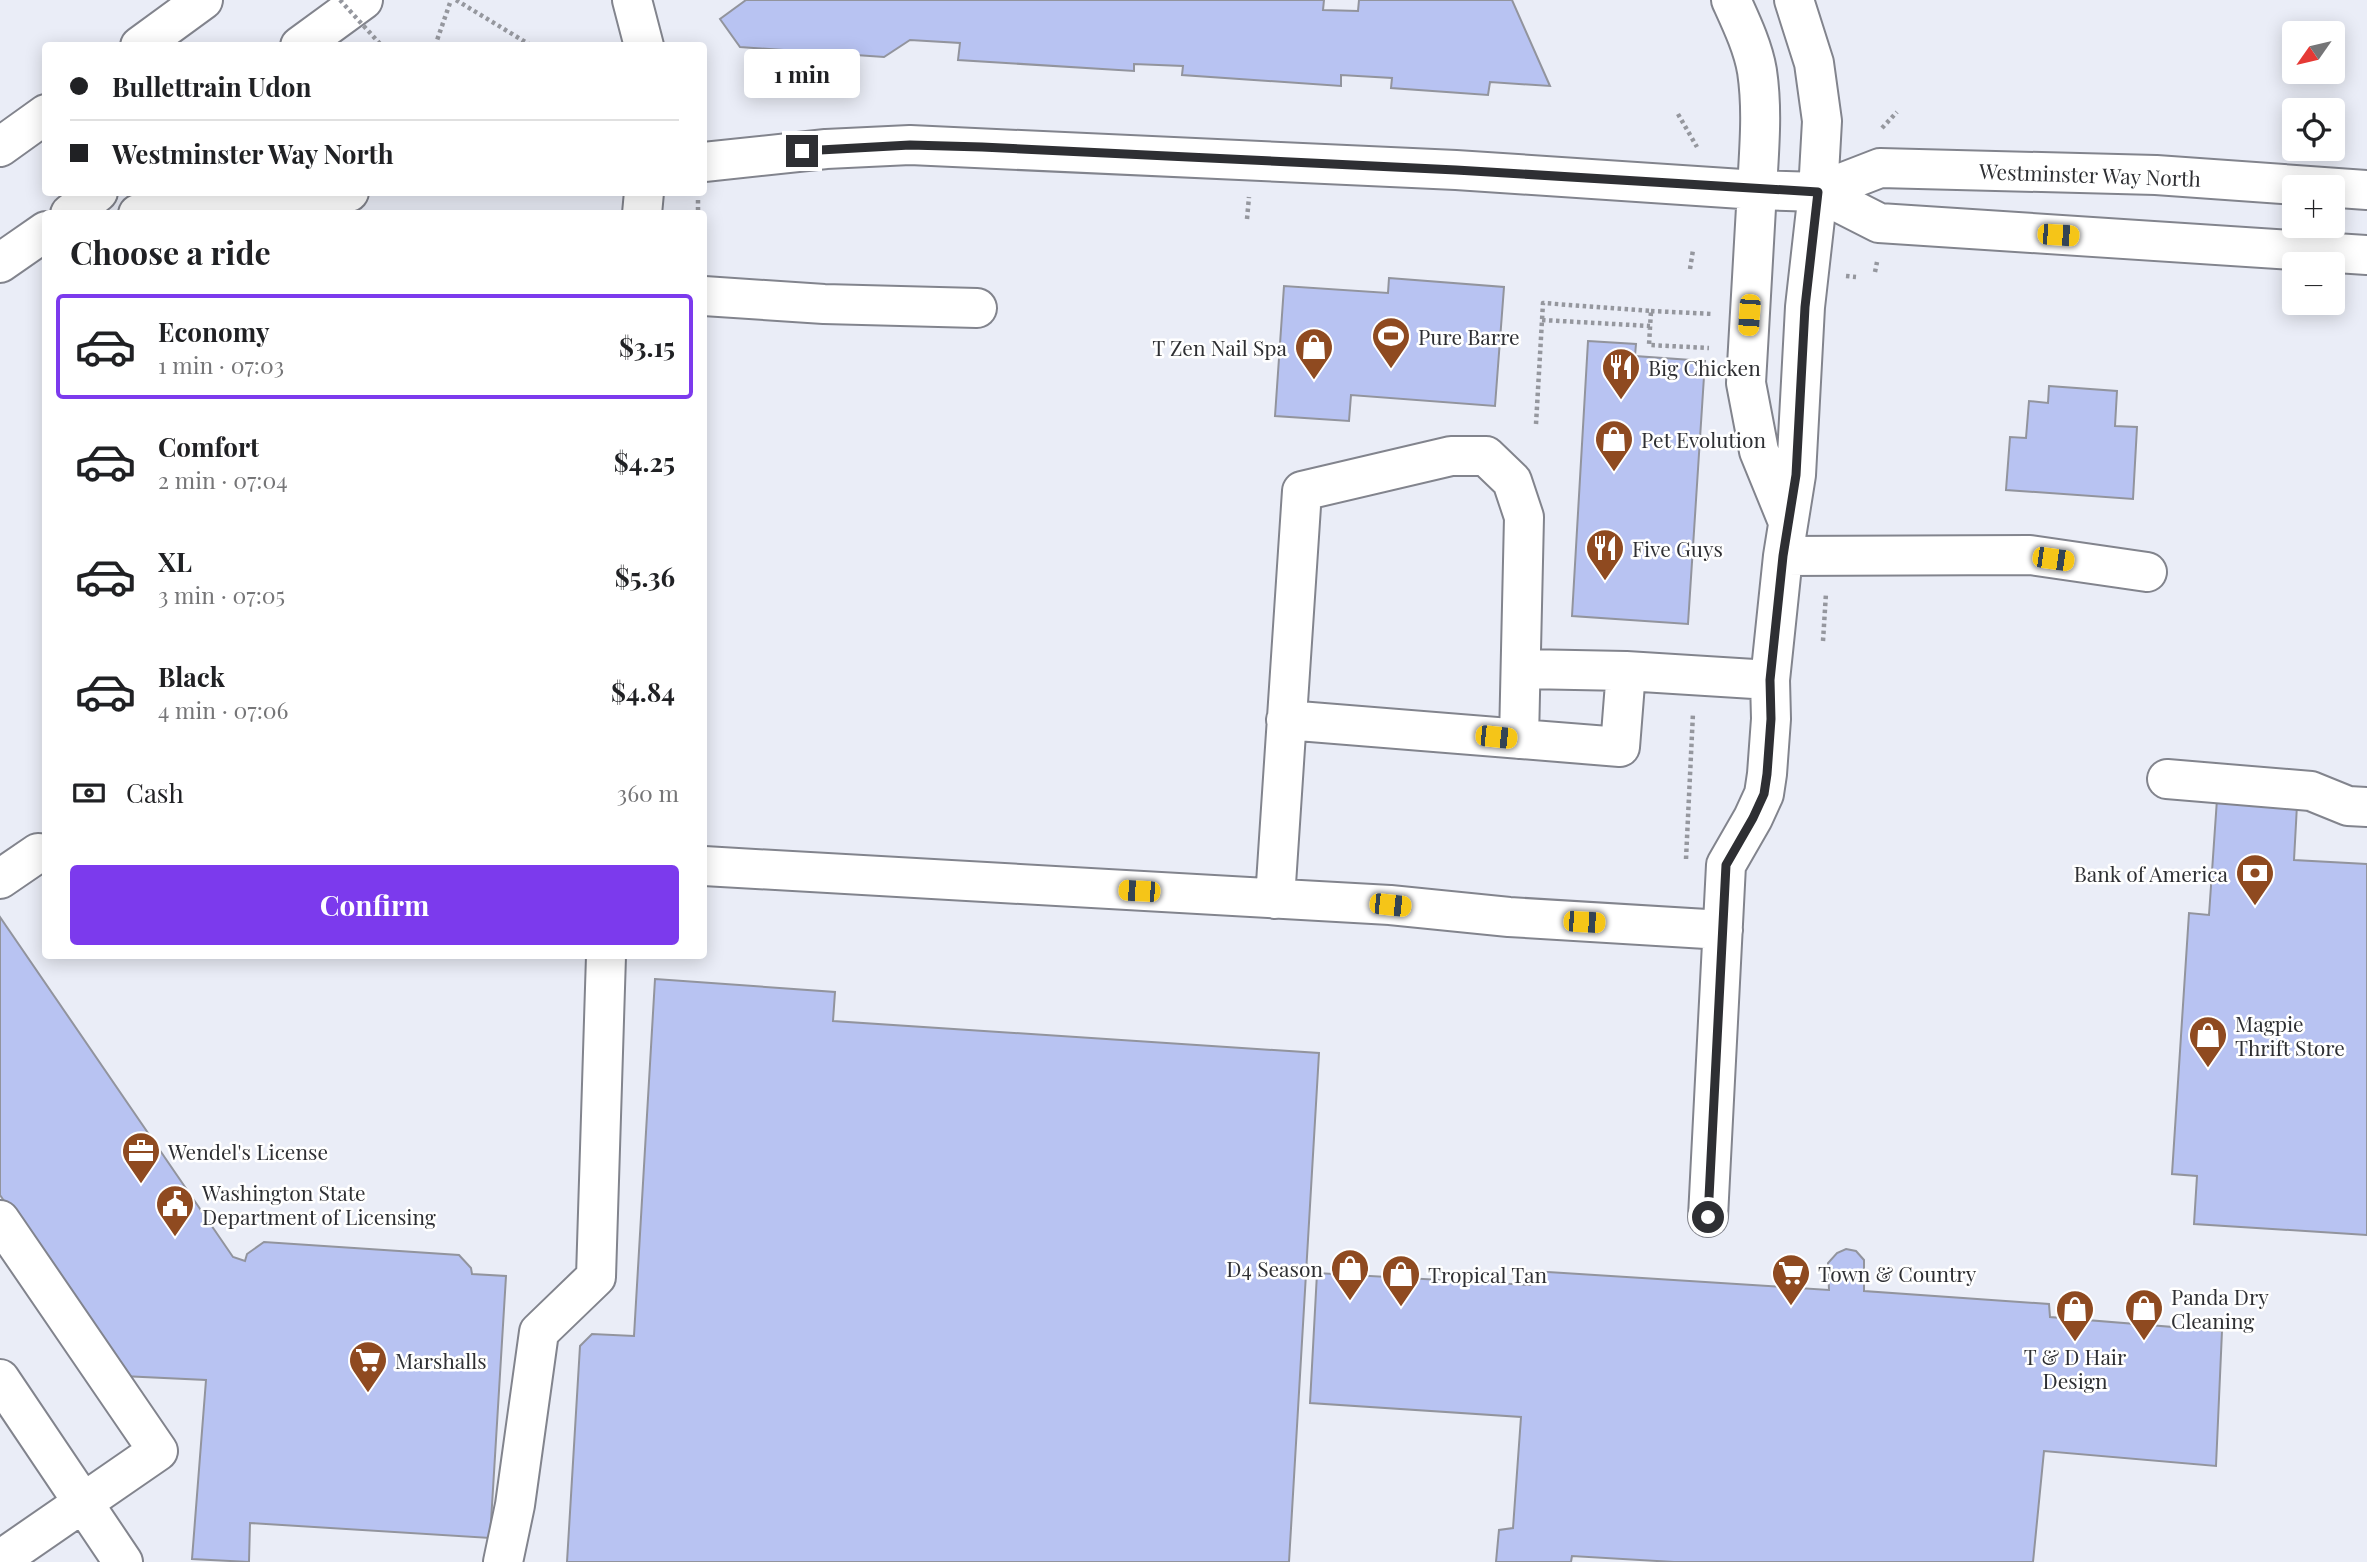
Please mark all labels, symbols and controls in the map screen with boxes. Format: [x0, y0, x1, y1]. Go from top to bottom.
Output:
north arrow [2282, 21, 2345, 84]
map controls [2282, 21, 2345, 315]
callout: 1 min [744, 50, 860, 99]
text: 1 min [774, 58, 830, 89]
text: Bullettrain Udon [112, 69, 311, 104]
button: locate [2282, 98, 2345, 161]
route end [786, 135, 818, 167]
text: Westminster Way North [112, 136, 394, 171]
street label: Westminster Way North [1978, 156, 2202, 192]
button: + [2282, 175, 2345, 238]
car [2037, 223, 2080, 247]
text: Choose a ride [70, 230, 271, 273]
button: − [2282, 252, 2345, 315]
car [1738, 293, 1761, 337]
text: Economy [158, 314, 269, 349]
icon: car [74, 315, 137, 378]
sports icon: Pure Barre [1370, 315, 1412, 370]
place label: Pure Barre [1418, 322, 1520, 350]
shop icon: T Zen Nail Spa [1293, 326, 1335, 381]
text: $3.15 [619, 329, 675, 364]
place label: T Zen Nail Spa [1152, 333, 1288, 361]
restaurant icon: Big Chicken [1600, 346, 1642, 401]
text: 1 min · 07:03 [158, 349, 284, 380]
place label: Big Chicken [1648, 353, 1761, 381]
shop icon: Pet Evolution [1593, 418, 1635, 473]
place label: Pet Evolution [1641, 425, 1766, 453]
text: Comfort [158, 429, 259, 464]
icon: car [74, 430, 137, 493]
text: $4.25 [614, 444, 675, 479]
text: 2 min · 07:04 [158, 464, 288, 495]
restaurant icon: Five Guys [1584, 527, 1626, 582]
place label: Five Guys [1632, 534, 1723, 562]
text: XL [158, 544, 192, 579]
icon: car [74, 545, 137, 608]
car [2031, 546, 2076, 572]
text: $5.36 [615, 559, 675, 594]
text: 3 min · 07:05 [158, 579, 285, 610]
text: Black [158, 659, 225, 694]
icon: car [74, 660, 137, 723]
text: $4.84 [611, 674, 675, 709]
text: 4 min · 07:06 [158, 694, 288, 725]
car [1475, 724, 1518, 750]
icon: cash [70, 774, 108, 812]
text: Cash [126, 775, 184, 810]
text: 360 m [617, 777, 679, 808]
bank icon: Bank of America [2234, 852, 2276, 907]
place label: Bank of America [2074, 859, 2229, 887]
button: Confirm [70, 865, 679, 945]
car [1118, 879, 1161, 903]
car [1369, 892, 1412, 918]
car [1563, 910, 1606, 934]
place label: Magpie Thrift Store [2235, 1009, 2345, 1061]
shop icon: Magpie Thrift Store [2187, 1014, 2229, 1069]
office icon: Wendel's License [120, 1130, 162, 1185]
place label: Wendel's License [167, 1137, 328, 1165]
place label: Washington State Department of Licensing [201, 1178, 436, 1230]
public building icon: Washington State Department of Licensing [154, 1183, 196, 1238]
route start [1692, 1201, 1724, 1233]
shop icon: D4 Season [1329, 1247, 1371, 1302]
supermarket icon: Town & Country [1770, 1252, 1812, 1307]
shop icon: Tropical Tan [1380, 1253, 1422, 1308]
place label: D4 Season [1226, 1254, 1323, 1282]
place label: Town & Country [1818, 1259, 1977, 1287]
place label: Tropical Tan [1428, 1260, 1547, 1288]
place label: Panda Dry Cleaning [2171, 1282, 2269, 1334]
shop icon: Panda Dry Cleaning [2123, 1287, 2165, 1342]
shop icon: T & D Hair Design [2054, 1288, 2096, 1343]
supermarket icon: Marshalls [347, 1339, 389, 1394]
place label: T & D Hair Design [2024, 1342, 2127, 1394]
place label: Marshalls [395, 1346, 487, 1374]

